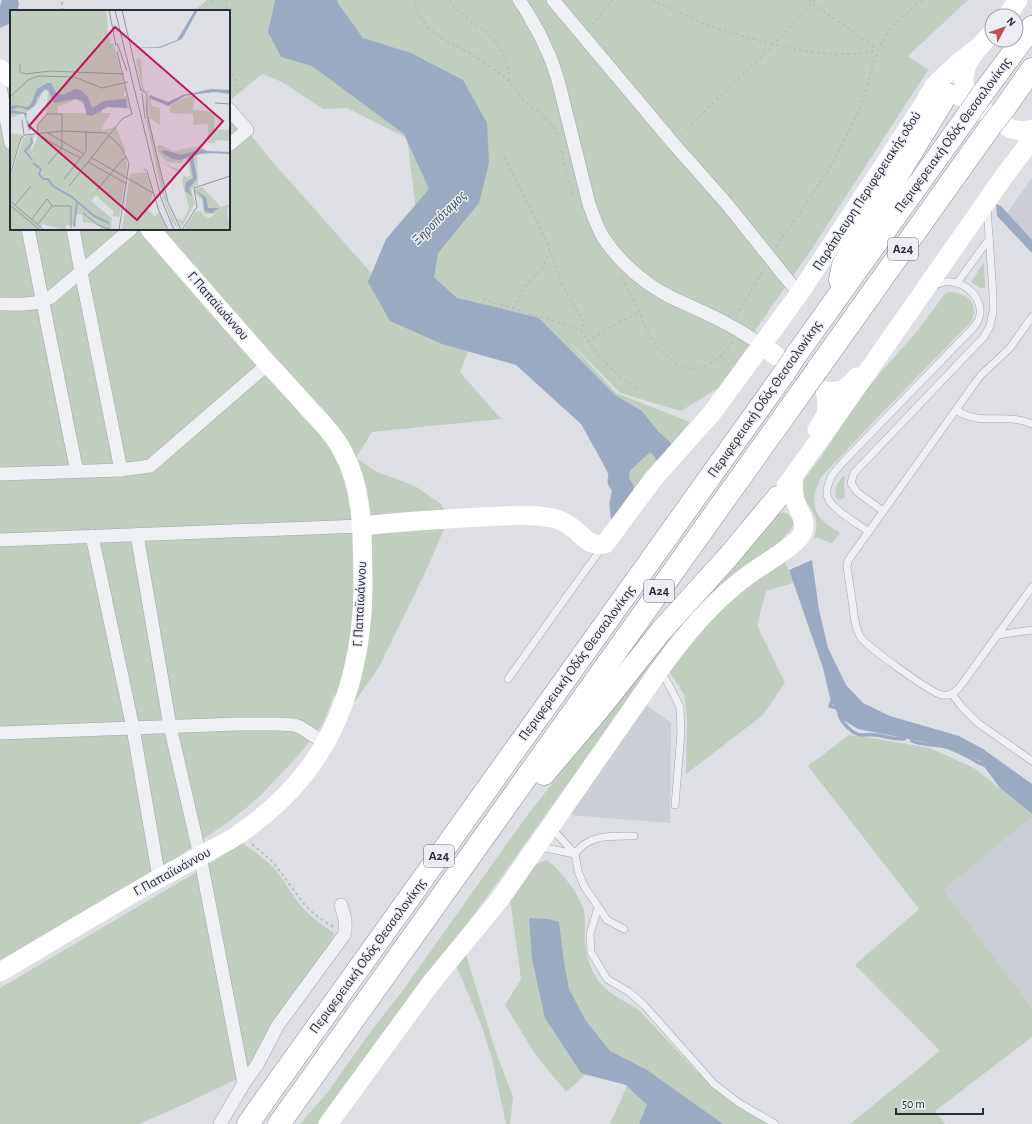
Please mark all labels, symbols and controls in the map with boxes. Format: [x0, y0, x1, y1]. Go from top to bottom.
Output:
north arrow [984, 8, 1024, 48]
inset map [10, 10, 230, 230]
text: N [1005, 15, 1018, 28]
street label: Περιφερειακή Οδός Θεσσαλονίκης [892, 54, 1014, 215]
street label: Παράπλευρη Περιφερειακής οδού [810, 109, 924, 273]
water label: Ξηροπόταμος [409, 187, 470, 248]
road number: Α24 [888, 238, 918, 260]
street label: Γ. Παπαϊωάννου [185, 269, 251, 343]
street label: Περιφερειακή Οδός Θεσσαλονίκης [705, 317, 825, 480]
street label: Γ. Παπαϊωάννου [351, 561, 369, 647]
road number: Α24 [644, 580, 674, 602]
street label: Περιφερειακή Οδός Θεσσαλονίκης [516, 582, 638, 743]
street label: Γ. Παπαϊωάννου [131, 845, 213, 899]
road number: Α24 [424, 845, 454, 867]
street label: Περιφερειακή Οδός Θεσσαλονίκης [307, 875, 429, 1036]
scale bar [896, 1090, 983, 1116]
text: 50 m [902, 1098, 925, 1110]

